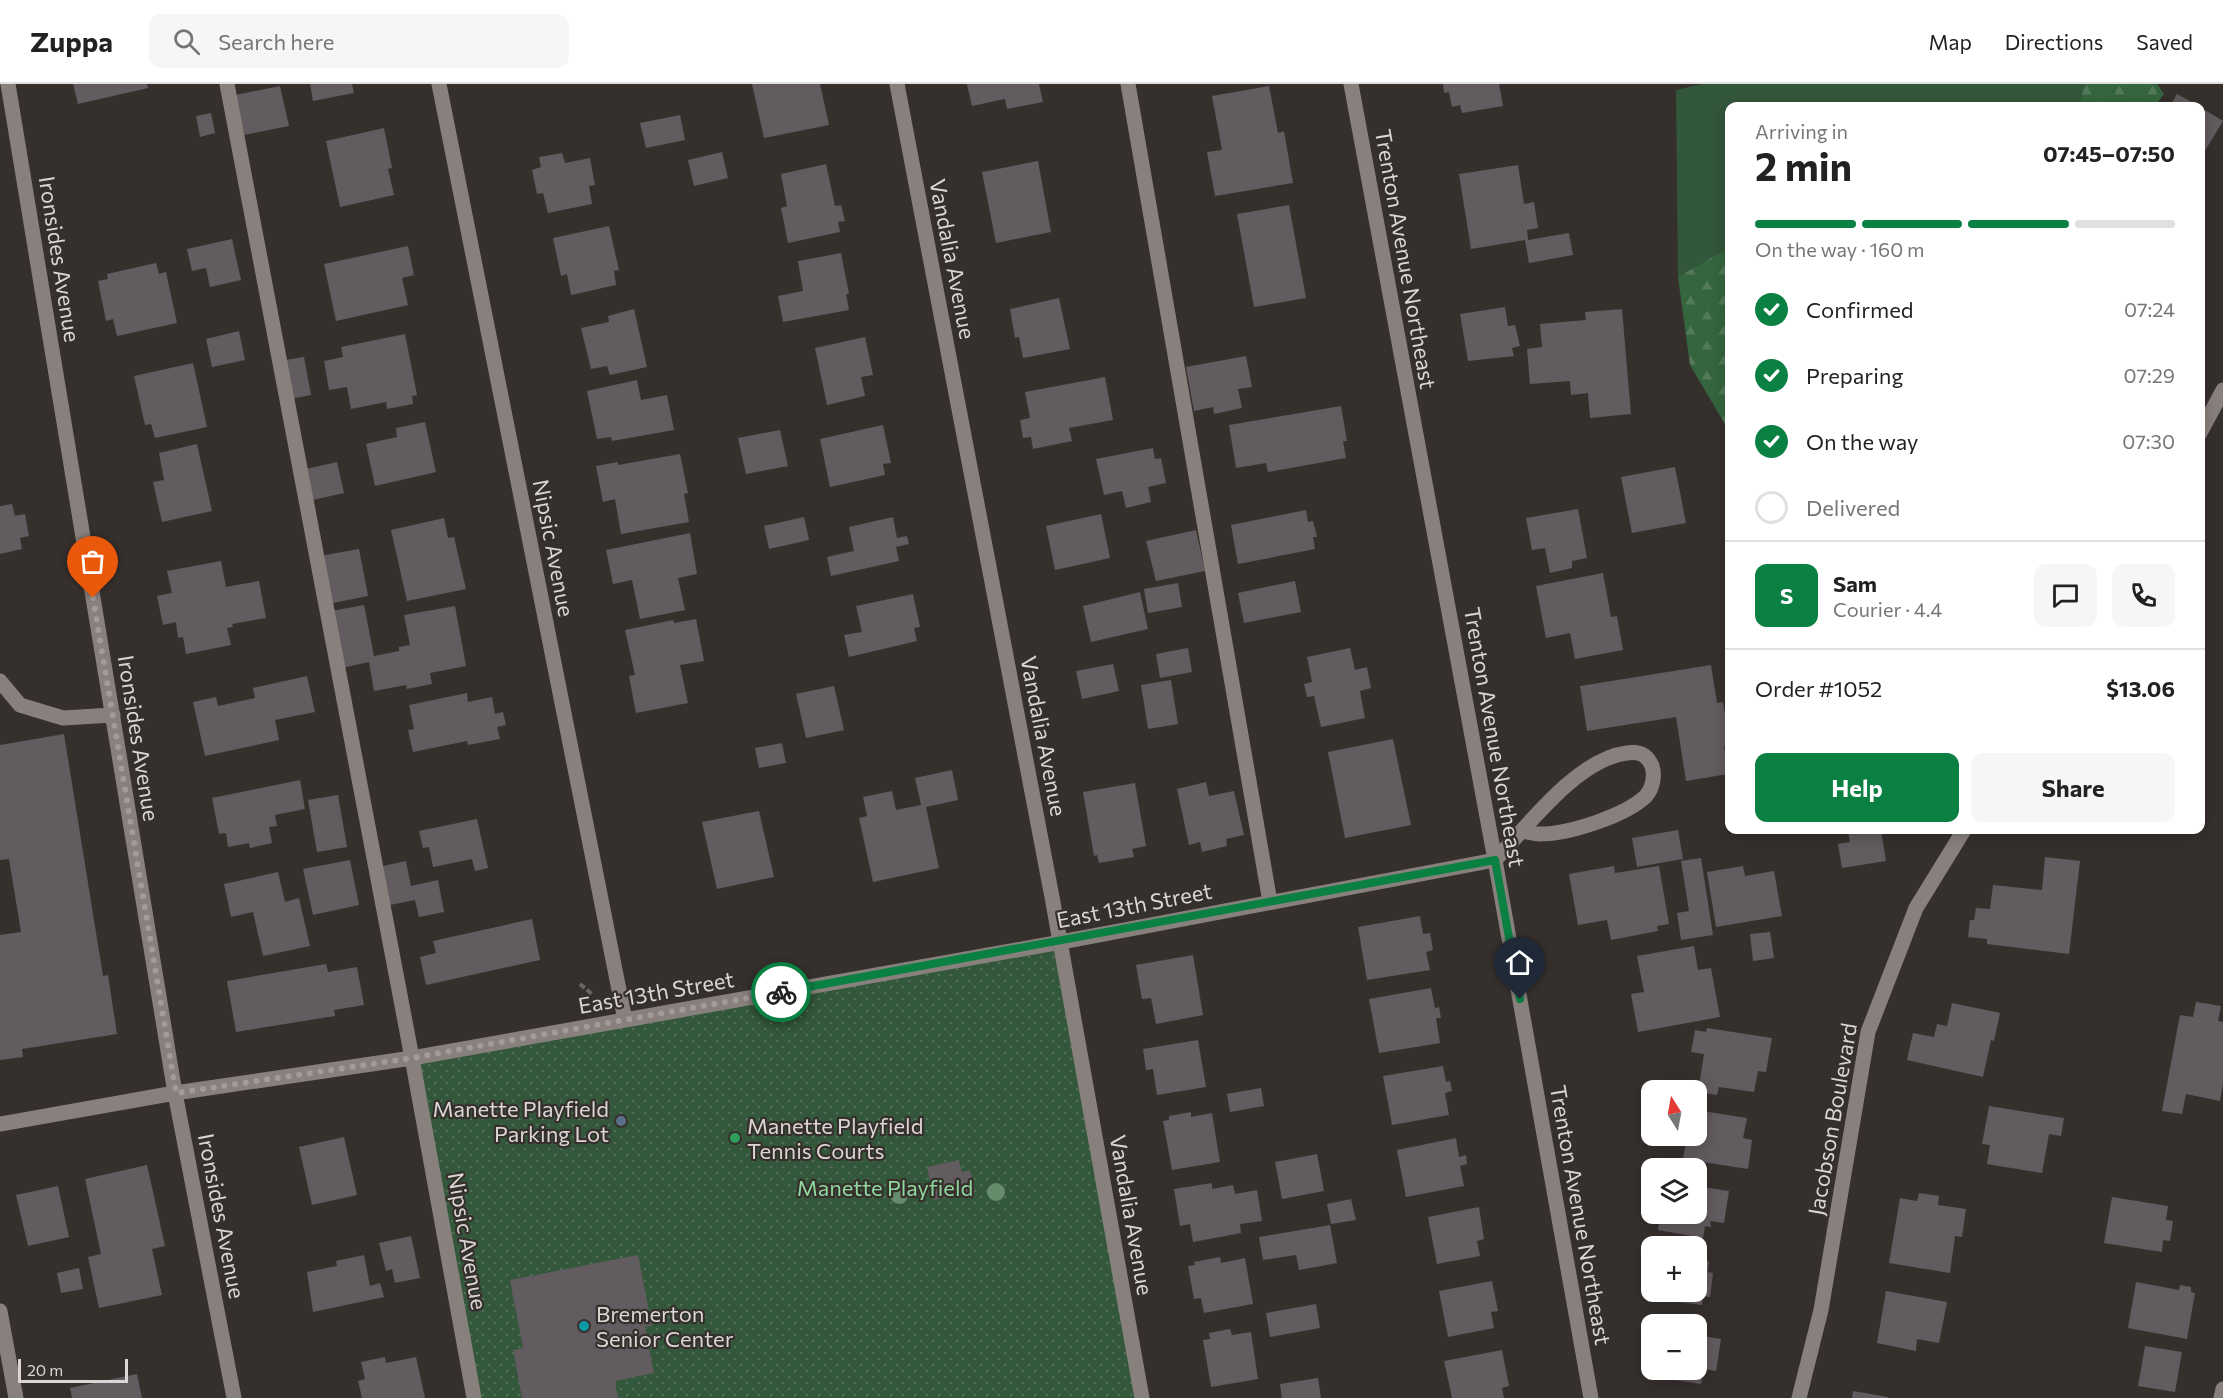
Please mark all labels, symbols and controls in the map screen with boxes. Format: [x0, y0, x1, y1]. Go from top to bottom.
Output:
search box [149, 14, 569, 68]
text: Zuppa [30, 24, 113, 58]
icon: search [170, 25, 203, 58]
text: Search here [218, 28, 334, 55]
text: Map [1929, 29, 1972, 54]
text: Directions [2005, 29, 2103, 54]
text: Saved [2136, 29, 2193, 54]
text: Arriving in [1755, 119, 1848, 143]
street label: Trenton Avenue Northeast [1370, 127, 1442, 391]
text: 07:45–07:50 [2043, 140, 2175, 167]
text: 2 min [1755, 141, 1852, 189]
street label: Ironsides Avenue [34, 174, 86, 344]
street label: Vandalia Avenue [924, 177, 982, 341]
text: On the way · 160 m [1755, 237, 1924, 261]
icon: check [1755, 293, 1788, 326]
text: Confirmed [1806, 296, 1913, 323]
text: 07:24 [2124, 297, 2175, 321]
icon: check [1755, 359, 1788, 392]
text: Preparing [1806, 362, 1903, 389]
text: 07:29 [2124, 363, 2175, 387]
icon: check [1755, 425, 1788, 458]
text: On the way [1806, 428, 1918, 455]
text: 07:30 [2122, 429, 2175, 453]
street label: Nipsic Avenue [527, 477, 581, 619]
text: Delivered [1806, 494, 1900, 521]
pin [67, 536, 118, 598]
icon: bag [76, 545, 109, 578]
button: chat [2034, 564, 2097, 627]
button: phone [2112, 564, 2175, 627]
text: Sam [1833, 570, 1877, 597]
text: S [1780, 582, 1793, 609]
text: Courier · 4.4 [1833, 597, 1942, 621]
street label: Trenton Avenue Northeast [1459, 605, 1531, 869]
street label: Ironsides Avenue [113, 653, 165, 823]
street label: Vandalia Avenue [1015, 654, 1073, 818]
text: Order #1052 [1755, 675, 1882, 702]
text: $13.06 [2106, 675, 2175, 702]
button: Help [1755, 753, 1959, 822]
button: Share [1971, 753, 2175, 822]
street label: East 13th Street [1054, 877, 1214, 933]
pin [1494, 937, 1545, 999]
icon: home [1503, 946, 1536, 979]
courier [751, 962, 811, 1022]
street label: East 13th Street [576, 965, 736, 1019]
icon: bike [765, 976, 798, 1009]
street label: Jacobson Boulevard [1802, 1021, 1862, 1217]
north arrow [1641, 1080, 1707, 1146]
map controls [1641, 1080, 1707, 1380]
street label: Trenton Avenue Northeast [1545, 1083, 1617, 1347]
place label: Manette Playfield Parking Lot [433, 1095, 609, 1147]
place label: Manette Playfield Tennis Courts [747, 1112, 923, 1164]
marker: Manette Playfield Parking Lot [614, 1114, 628, 1128]
street label: Ironsides Avenue [193, 1131, 251, 1301]
marker: Manette Playfield Tennis Courts [728, 1131, 742, 1145]
street label: Vandalia Avenue [1105, 1133, 1159, 1297]
button: layers [1641, 1158, 1707, 1224]
street label: Nipsic Avenue [443, 1170, 493, 1312]
park label: Manette Playfield [797, 1174, 973, 1201]
button: + [1641, 1236, 1707, 1302]
place label: Bremerton Senior Center [596, 1300, 734, 1352]
button: − [1641, 1314, 1707, 1380]
marker: Bremerton Senior Center [577, 1319, 591, 1333]
scale bar [18, 1356, 128, 1384]
text: 20 m [27, 1360, 63, 1379]

